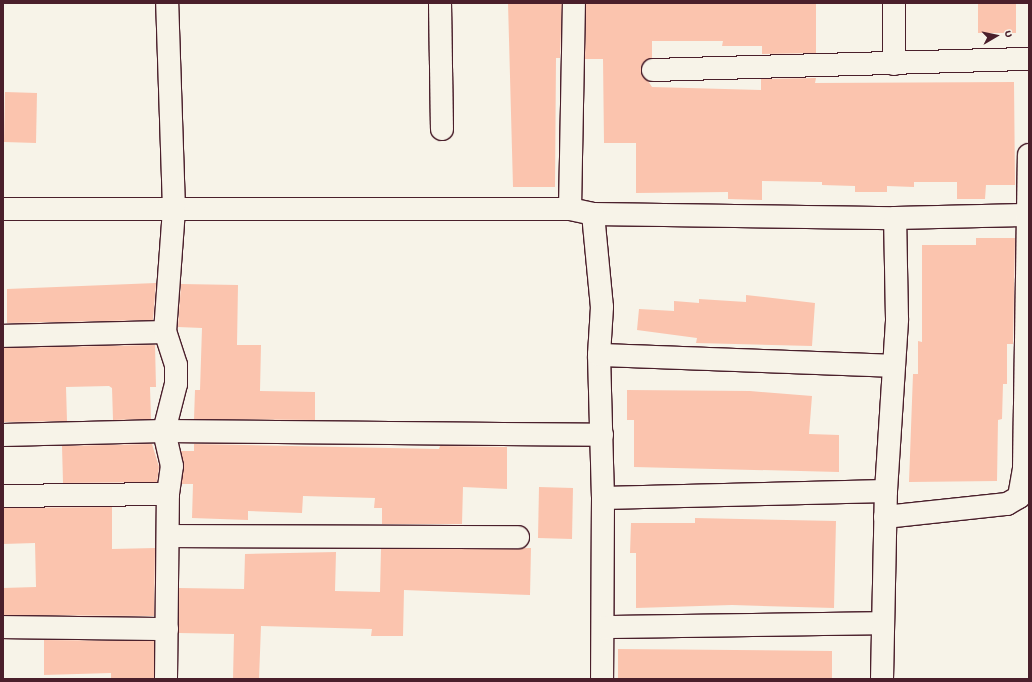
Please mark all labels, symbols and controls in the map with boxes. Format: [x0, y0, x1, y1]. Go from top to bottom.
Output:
north arrow [976, 16, 1016, 56]
text: U [1001, 30, 1014, 38]

